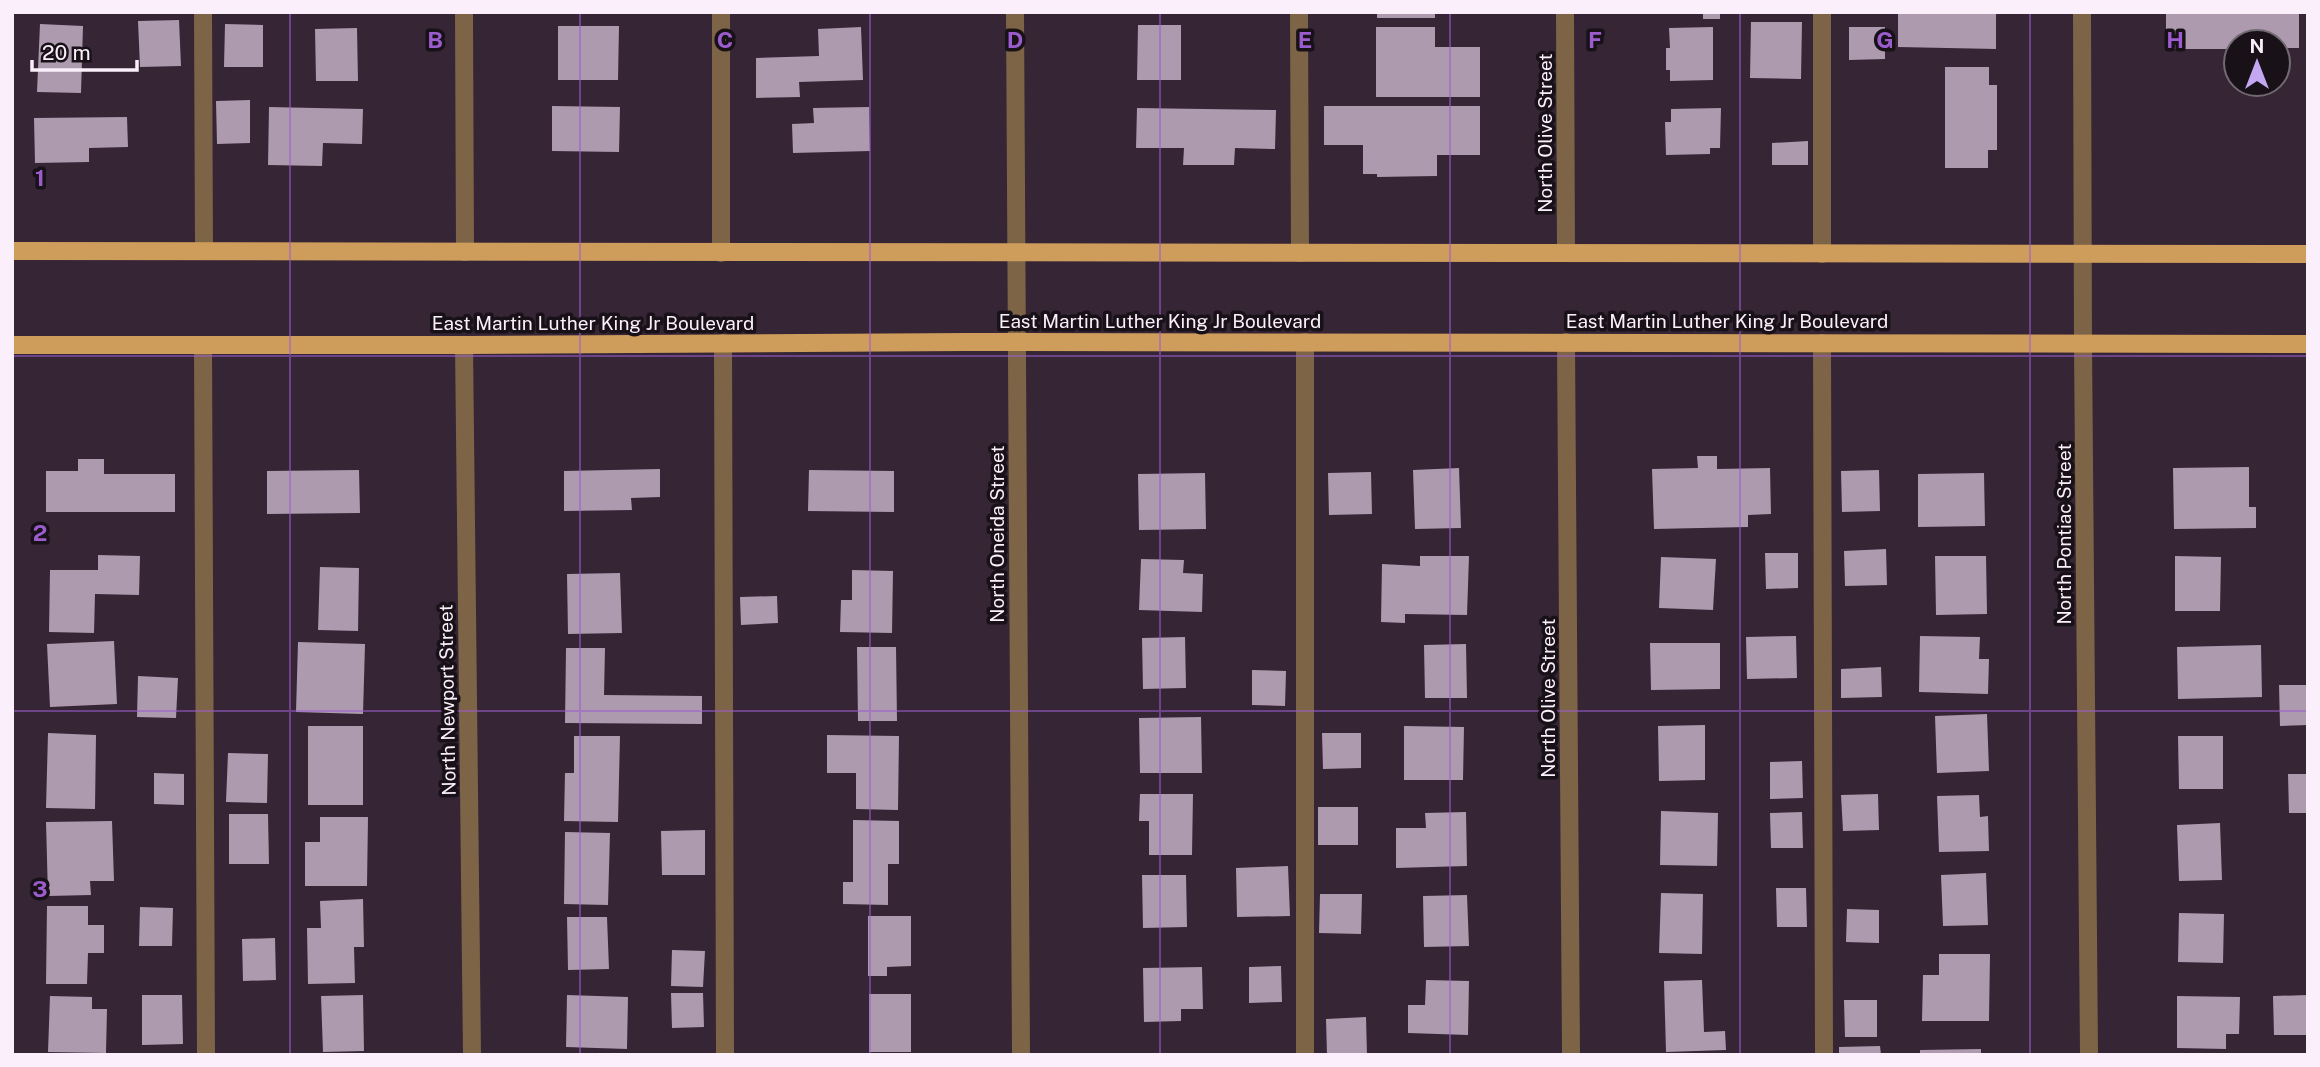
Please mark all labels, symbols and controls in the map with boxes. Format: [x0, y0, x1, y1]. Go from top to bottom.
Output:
text: B [427, 26, 443, 53]
text: C [717, 26, 733, 53]
text: D [1007, 26, 1023, 53]
text: E [1298, 26, 1312, 53]
text: F [1588, 26, 1602, 53]
text: G [1876, 26, 1894, 53]
text: H [2166, 26, 2184, 53]
scale bar [32, 28, 136, 72]
north arrow [2222, 28, 2292, 98]
text: N [2250, 35, 2264, 57]
text: 20 m [42, 40, 91, 65]
street label: North Olive Street [1534, 53, 1556, 213]
text: 1 [35, 164, 45, 191]
street label: East Martin Luther King Jr Boulevard [999, 310, 1321, 332]
street label: East Martin Luther King Jr Boulevard [1566, 310, 1888, 332]
street label: East Martin Luther King Jr Boulevard [432, 312, 754, 334]
street label: North Pontiac Street [2053, 443, 2075, 625]
street label: North Oneida Street [986, 445, 1008, 623]
text: 2 [33, 519, 47, 546]
street label: North Newport Street [434, 604, 460, 796]
street label: North Olive Street [1537, 618, 1559, 778]
text: 3 [32, 875, 48, 902]

